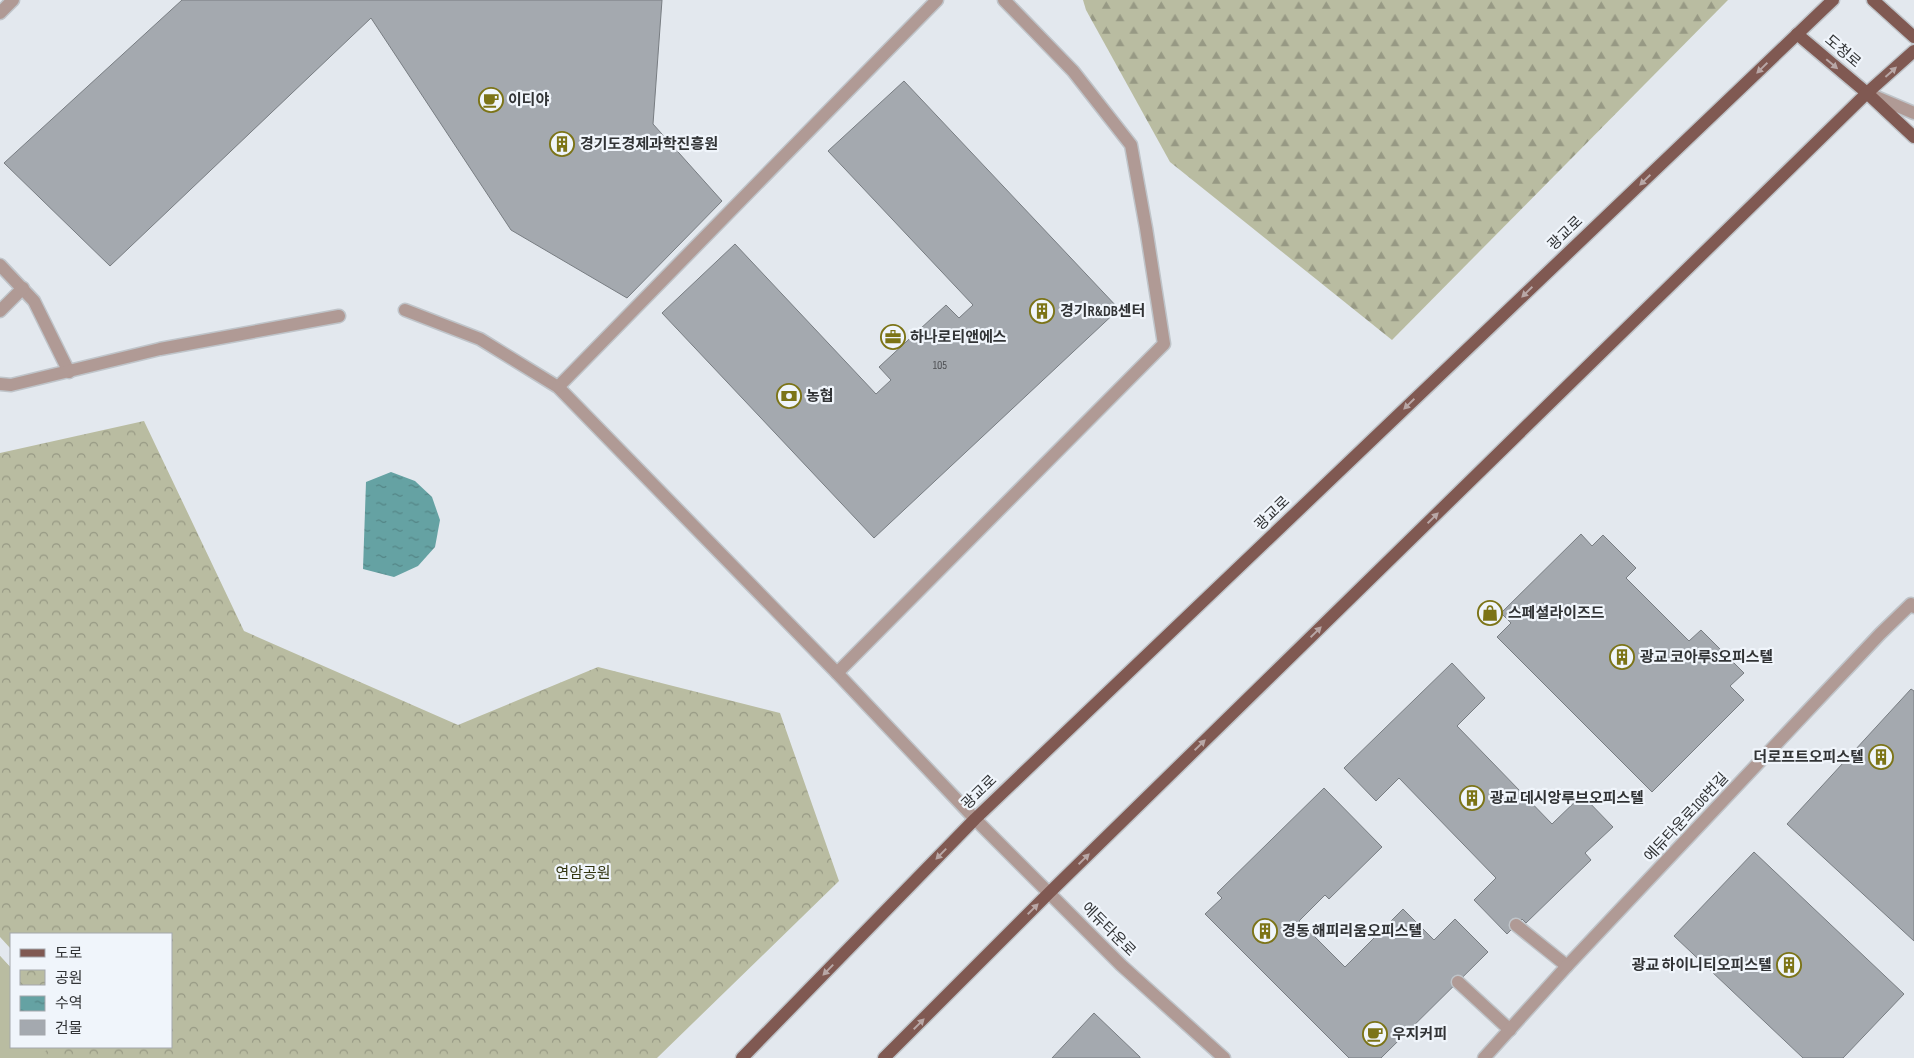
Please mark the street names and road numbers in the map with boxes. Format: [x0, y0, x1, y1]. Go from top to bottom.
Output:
street label: 도청로 [1821, 31, 1865, 72]
street label: 광교로 [1544, 212, 1587, 255]
street label: 광교로 [1251, 492, 1294, 535]
street label: 에듀타운로106번길 [1640, 769, 1733, 866]
street label: 광교로 [958, 771, 1001, 814]
street label: 에듀타운로 [1078, 898, 1140, 960]

